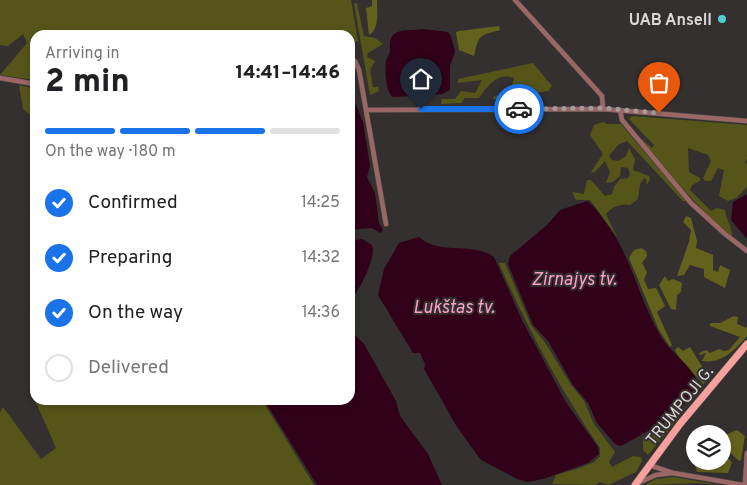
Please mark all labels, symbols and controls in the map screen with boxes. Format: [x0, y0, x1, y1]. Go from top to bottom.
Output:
place label: UAB Ansell [629, 11, 712, 31]
marker: UAB Ansell [716, 13, 728, 25]
text: Arriving in [45, 44, 120, 64]
pin [400, 58, 442, 109]
text: 14:41–14:46 [235, 61, 340, 85]
pin [638, 62, 680, 113]
text: 2 min [45, 63, 130, 103]
icon: home [407, 65, 435, 93]
icon: bag [645, 69, 673, 97]
courier [494, 84, 544, 134]
icon: car [505, 95, 533, 123]
text: On the way · 180 m [45, 142, 176, 162]
icon: check [45, 189, 73, 217]
text: Confirmed [88, 191, 178, 215]
text: 14:25 [301, 193, 340, 213]
icon: check [45, 244, 73, 272]
text: Preparing [88, 246, 172, 270]
text: 14:32 [302, 248, 340, 268]
water label: Zirnajys tv. [531, 269, 617, 292]
water label: Lukštas tv. [413, 297, 495, 320]
icon: check [45, 299, 73, 327]
text: On the way [88, 301, 183, 325]
text: 14:36 [302, 303, 340, 323]
text: Delivered [88, 356, 169, 380]
street label: TRUMPOJI G. [642, 362, 719, 450]
map controls [686, 425, 731, 470]
button: layers [686, 425, 731, 470]

